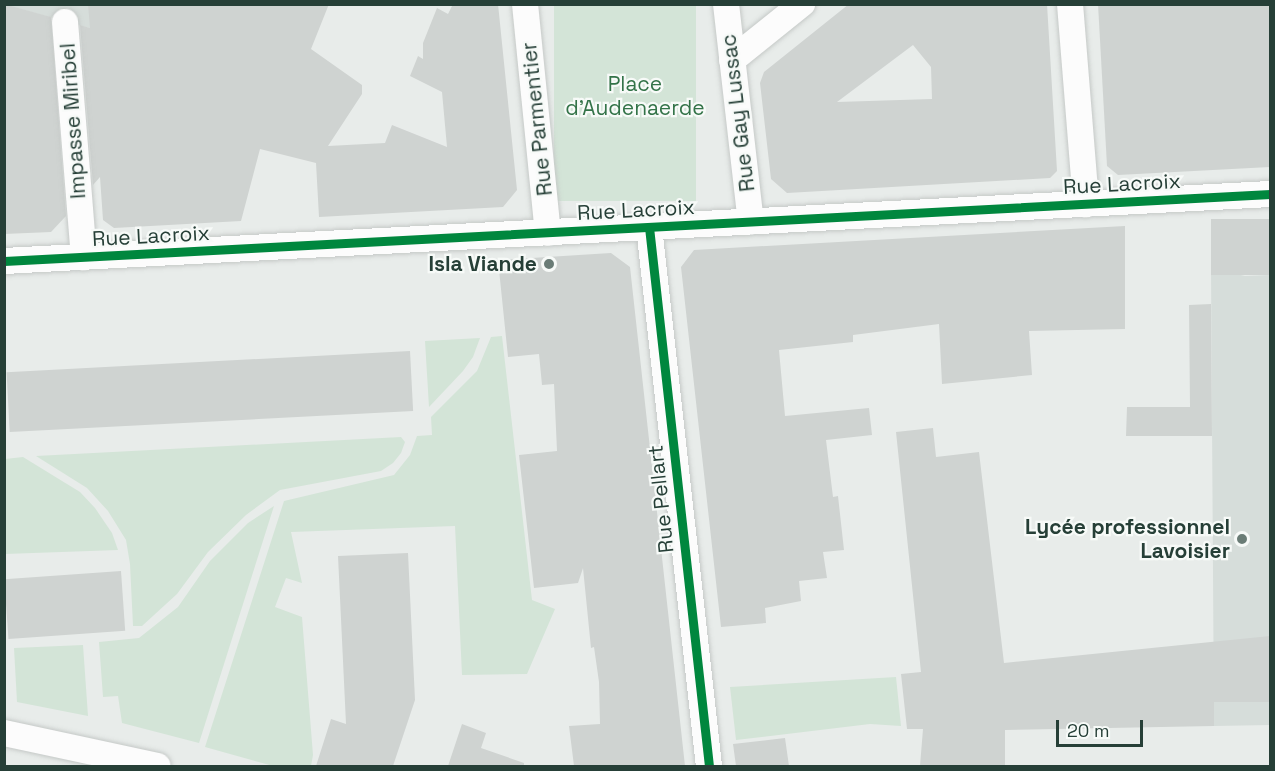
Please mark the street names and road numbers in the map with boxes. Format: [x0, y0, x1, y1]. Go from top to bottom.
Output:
street label: Rue Gay Lussac [716, 33, 760, 193]
street label: Rue Parmentier [516, 41, 558, 197]
street label: Impasse Miribel [55, 42, 91, 200]
street label: Rue Lacroix [1062, 168, 1182, 200]
street label: Rue Lacroix [576, 194, 696, 226]
street label: Rue Lacroix [91, 220, 211, 252]
street label: Rue Pellart [643, 444, 679, 554]

